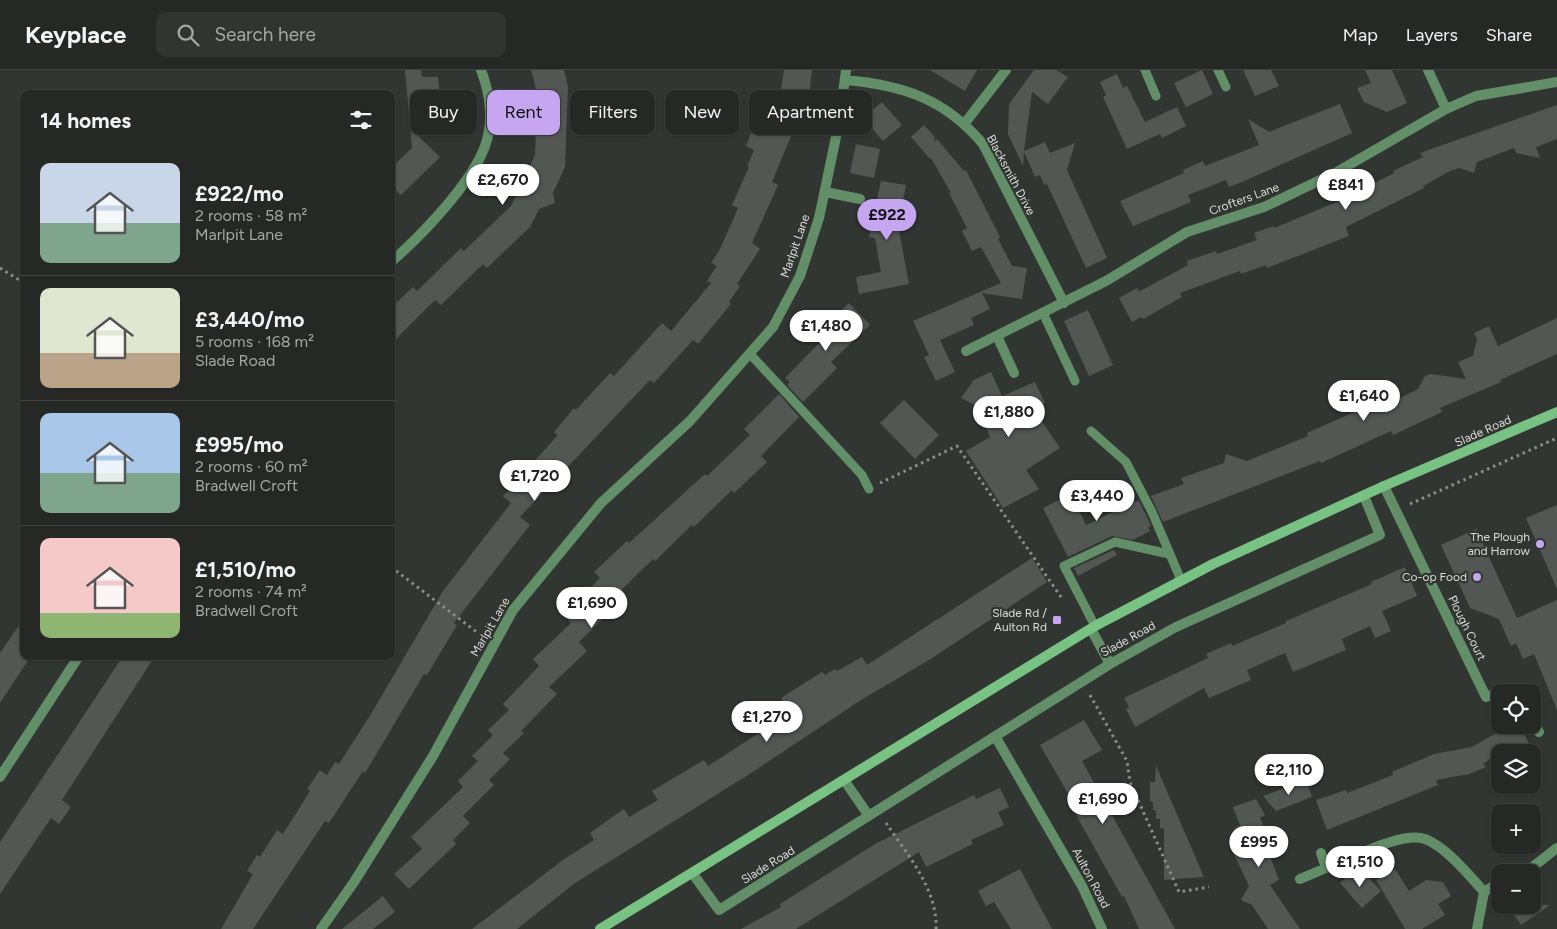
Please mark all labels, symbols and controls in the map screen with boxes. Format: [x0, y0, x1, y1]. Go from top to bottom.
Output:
search box [156, 12, 506, 57]
text: Keyplace [25, 20, 126, 49]
icon: search [174, 21, 202, 49]
text: Search here [214, 23, 316, 46]
text: Map [1343, 24, 1378, 46]
text: Layers [1406, 24, 1458, 46]
text: Share [1486, 24, 1532, 46]
chip: Buy [410, 90, 477, 135]
chip: Rent [487, 90, 560, 135]
chip: Filters [570, 90, 655, 135]
chip: New [665, 90, 739, 135]
chip: Apartment [749, 90, 872, 135]
icon: filters [347, 106, 375, 134]
text: 14 homes [40, 108, 131, 133]
street label: Blacksmith Drive [984, 132, 1038, 218]
pin: £2,670 [462, 164, 544, 206]
pin: £841 [1316, 168, 1376, 211]
text: £2,670 [477, 170, 529, 189]
text: £841 [1328, 175, 1364, 194]
street label: Crofters Lane [1207, 180, 1281, 218]
text: £922/mo [195, 181, 284, 206]
icon: home [80, 183, 140, 243]
pin: £922 [857, 198, 917, 241]
text: £922 [868, 205, 906, 224]
text: 2 rooms · 58 m² [195, 206, 307, 225]
street label: Marlpit Lane [778, 212, 813, 279]
text: Marlpit Lane [195, 225, 283, 244]
text: £3,440/mo [195, 307, 304, 332]
icon: home [80, 308, 140, 368]
pin: £1,480 [785, 310, 867, 352]
text: £1,480 [801, 316, 851, 335]
text: 5 rooms · 168 m² [195, 332, 314, 351]
text: Slade Road [195, 351, 275, 370]
pin: £1,640 [1323, 380, 1405, 422]
text: £1,640 [1339, 386, 1389, 405]
pin: £1,880 [968, 396, 1050, 438]
text: £1,880 [984, 402, 1034, 421]
street label: Slade Road [1453, 412, 1513, 450]
text: £995/mo [195, 432, 284, 457]
icon: home [80, 433, 140, 493]
text: 2 rooms · 60 m² [195, 457, 308, 476]
pin: £1,720 [494, 460, 576, 502]
text: £1,720 [511, 466, 559, 485]
text: Bradwell Croft [195, 476, 298, 495]
pin: £3,440 [1056, 480, 1138, 522]
text: £3,440 [1070, 486, 1124, 505]
place label: The Plough and Harrow [1468, 530, 1531, 558]
marker: The Plough and Harrow [1534, 538, 1546, 550]
text: £1,510/mo [195, 557, 296, 582]
icon: home [80, 558, 140, 618]
place label: Co-op Food [1402, 570, 1467, 584]
marker: Co-op Food [1471, 571, 1483, 583]
text: 2 rooms · 74 m² [195, 582, 307, 601]
pin: £1,690 [551, 586, 633, 629]
text: £1,690 [567, 593, 617, 612]
street label: Plough Court [1445, 593, 1489, 663]
street label: Marlpit Lane [467, 595, 513, 659]
text: Bradwell Croft [195, 601, 298, 620]
place label: Slade Rd / Aulton Rd [992, 606, 1047, 634]
marker: Slade Rd / Aulton Rd [1051, 614, 1063, 626]
street label: Slade Road [1098, 618, 1158, 660]
map controls [1491, 684, 1541, 914]
button: locate [1491, 684, 1541, 734]
pin: £1,270 [726, 700, 808, 743]
text: £1,270 [743, 707, 791, 726]
button: layers [1491, 744, 1541, 794]
pin: £2,110 [1248, 754, 1330, 796]
text: £2,110 [1266, 760, 1312, 779]
pin: £1,690 [1062, 782, 1144, 825]
text: £1,690 [1078, 789, 1128, 808]
button: + [1491, 804, 1541, 854]
pin: £995 [1229, 826, 1289, 868]
text: £995 [1240, 832, 1278, 851]
street label: Slade Road [739, 843, 797, 887]
street label: Aulton Road [1069, 845, 1113, 911]
pin: £1,510 [1319, 846, 1401, 888]
text: £1,510 [1337, 852, 1383, 871]
button: − [1491, 864, 1541, 914]

